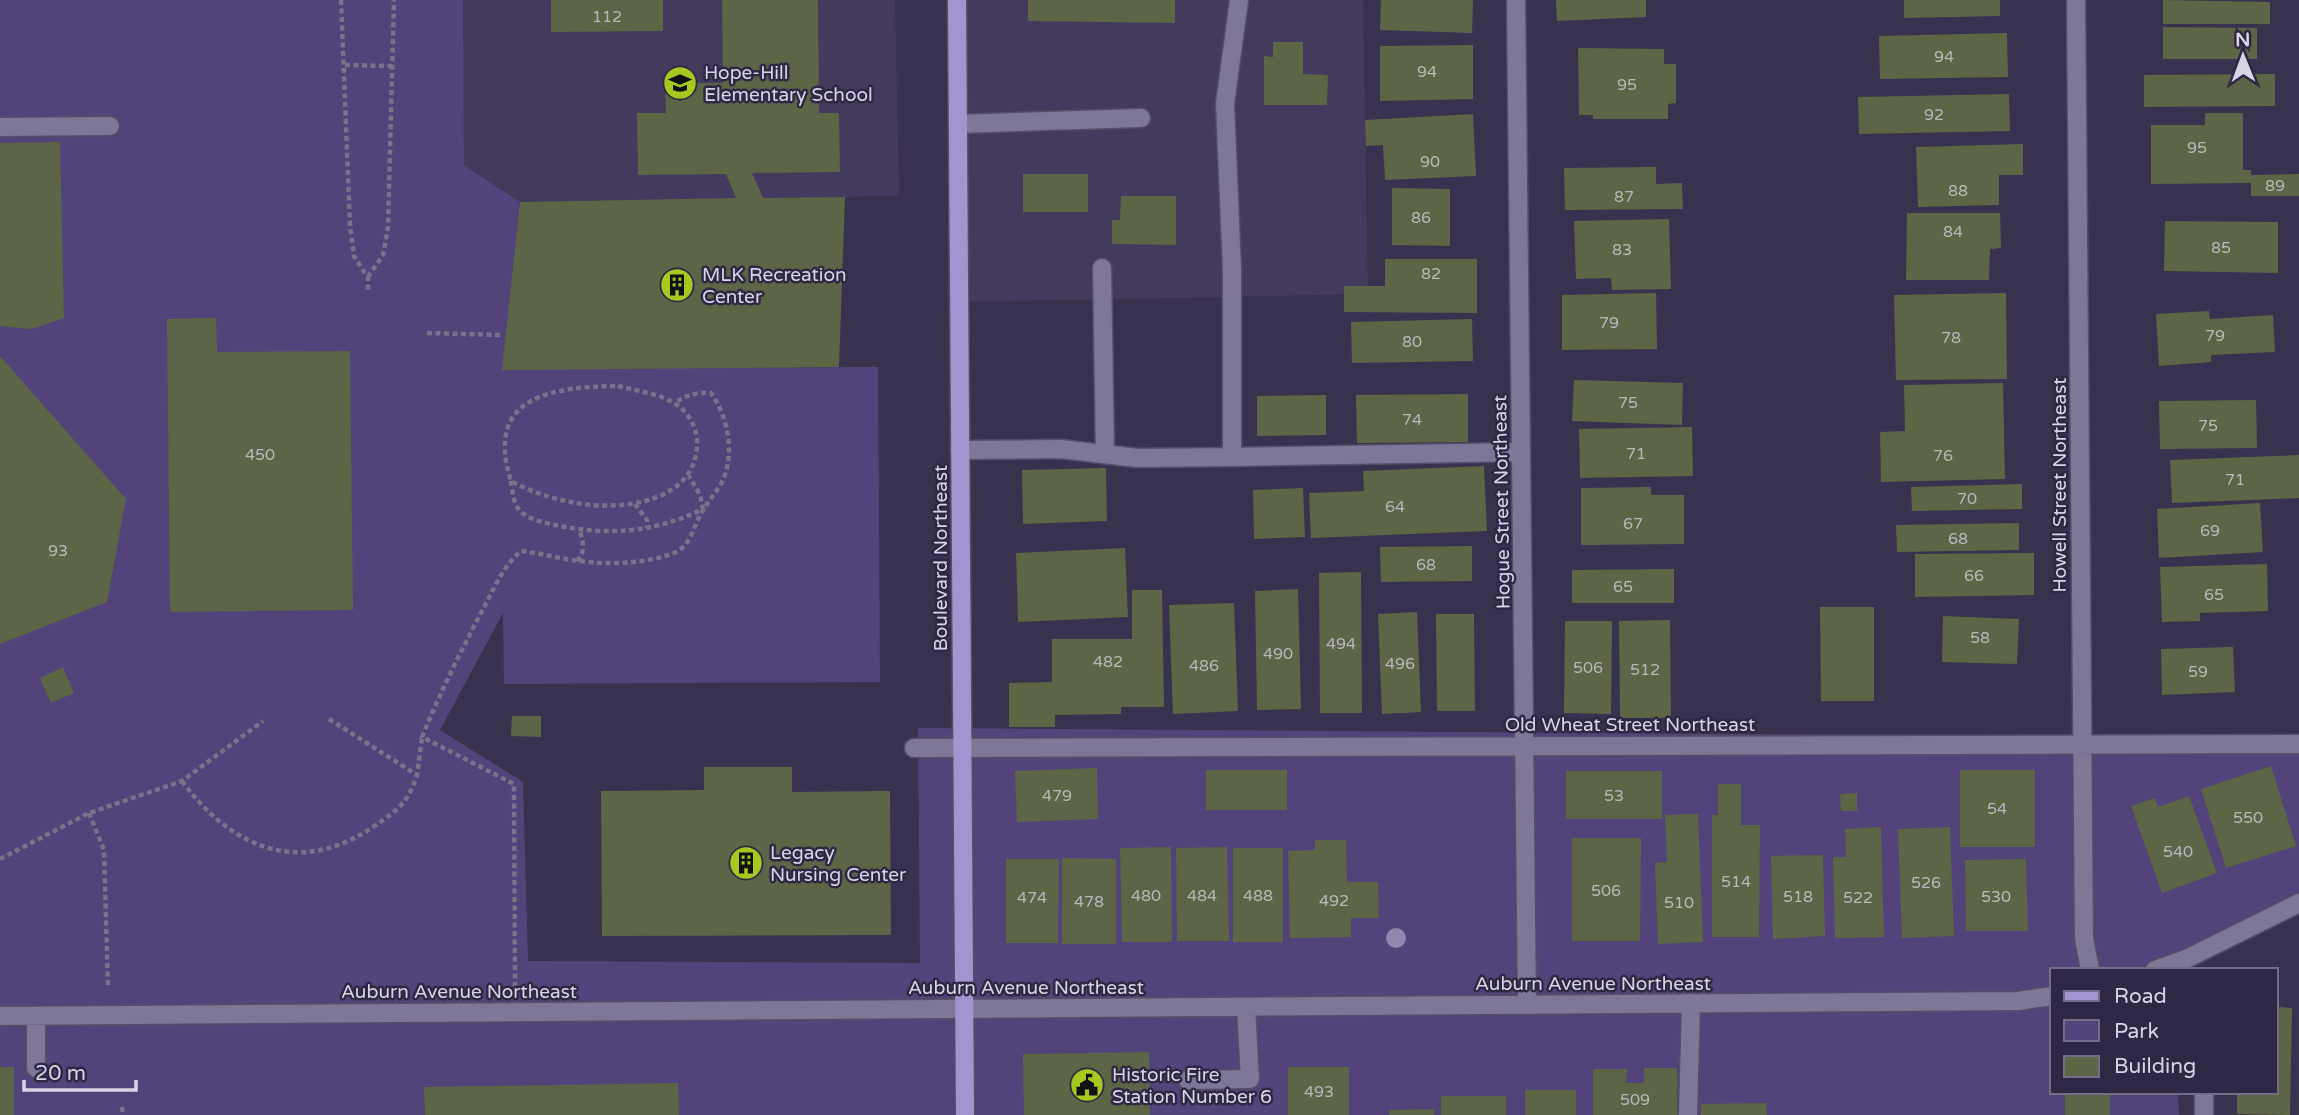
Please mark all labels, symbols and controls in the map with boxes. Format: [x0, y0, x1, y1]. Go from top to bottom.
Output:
house number: 112 [592, 7, 622, 27]
north arrow [2208, 21, 2278, 91]
text: N [2235, 29, 2251, 51]
house number: 94 [1934, 47, 1954, 67]
place label: Hope-Hill Elementary School [704, 62, 873, 106]
house number: 94 [1417, 62, 1437, 82]
school or university icon: Hope-Hill Elementary School [661, 64, 699, 102]
house number: 95 [1617, 75, 1637, 95]
house number: 92 [1924, 105, 1944, 125]
house number: 95 [2187, 138, 2207, 158]
house number: 90 [1420, 152, 1440, 172]
house number: 89 [2265, 176, 2285, 196]
house number: 88 [1948, 181, 1968, 201]
house number: 87 [1614, 187, 1634, 207]
house number: 86 [1411, 208, 1431, 228]
house number: 84 [1943, 222, 1963, 242]
house number: 85 [2211, 238, 2231, 258]
house number: 83 [1612, 240, 1632, 260]
place label: MLK Recreation Center [702, 264, 847, 308]
house number: 82 [1421, 264, 1441, 284]
building icon: MLK Recreation Center [658, 266, 696, 304]
house number: 79 [1599, 313, 1619, 333]
house number: 79 [2205, 326, 2225, 346]
house number: 78 [1941, 328, 1961, 348]
house number: 80 [1402, 332, 1422, 352]
street label: Howell Street Northeast [2049, 377, 2071, 593]
house number: 75 [1618, 393, 1638, 413]
street label: Hogue Street Northeast [1489, 395, 1515, 609]
house number: 74 [1402, 410, 1422, 430]
house number: 75 [2198, 416, 2218, 436]
house number: 71 [1626, 444, 1646, 464]
house number: 450 [245, 445, 275, 465]
house number: 76 [1933, 446, 1953, 466]
street label: Boulevard Northeast [930, 465, 952, 651]
house number: 71 [2225, 470, 2245, 490]
house number: 70 [1957, 489, 1977, 509]
house number: 64 [1385, 497, 1405, 517]
house number: 67 [1623, 514, 1643, 534]
house number: 69 [2200, 521, 2220, 541]
house number: 68 [1948, 529, 1968, 549]
house number: 93 [48, 541, 68, 561]
house number: 68 [1416, 555, 1436, 575]
house number: 66 [1964, 566, 1984, 586]
house number: 65 [1613, 577, 1633, 597]
house number: 65 [2204, 585, 2224, 605]
house number: 58 [1970, 628, 1990, 648]
house number: 494 [1326, 634, 1356, 654]
house number: 490 [1263, 644, 1293, 664]
house number: 482 [1093, 652, 1123, 672]
house number: 496 [1385, 654, 1415, 674]
house number: 486 [1189, 656, 1219, 676]
house number: 506 [1573, 658, 1603, 678]
house number: 512 [1630, 660, 1660, 680]
house number: 59 [2188, 662, 2208, 682]
street label: Old Wheat Street Northeast [1505, 714, 1755, 736]
house number: 479 [1042, 786, 1072, 806]
house number: 53 [1604, 786, 1624, 806]
house number: 54 [1987, 799, 2007, 819]
house number: 550 [2233, 808, 2263, 828]
place label: Legacy Nursing Center [770, 842, 907, 886]
house number: 540 [2163, 842, 2193, 862]
building icon: Legacy Nursing Center [727, 844, 765, 882]
house number: 514 [1721, 872, 1751, 892]
house number: 526 [1911, 873, 1941, 893]
house number: 506 [1591, 881, 1621, 901]
house number: 480 [1131, 886, 1161, 906]
house number: 484 [1187, 886, 1217, 906]
house number: 488 [1243, 886, 1273, 906]
house number: 518 [1783, 887, 1813, 907]
house number: 530 [1981, 887, 2011, 907]
house number: 474 [1017, 888, 1047, 908]
house number: 522 [1843, 888, 1873, 908]
house number: 492 [1319, 891, 1349, 911]
house number: 478 [1074, 892, 1104, 912]
house number: 510 [1664, 893, 1694, 913]
legend [2050, 968, 2278, 1094]
street label: Auburn Avenue Northeast [1475, 973, 1711, 995]
street label: Auburn Avenue Northeast [908, 977, 1144, 999]
street label: Auburn Avenue Northeast [341, 981, 577, 1003]
text: Road [2114, 984, 2167, 1009]
text: Park [2114, 1019, 2159, 1044]
scale bar [24, 1048, 136, 1092]
text: Building [2114, 1054, 2196, 1079]
text: 20 m [35, 1061, 86, 1086]
place label: Historic Fire Station Number 6 [1112, 1064, 1272, 1108]
public building icon: Historic Fire Station Number 6 [1068, 1066, 1106, 1104]
house number: 493 [1304, 1082, 1334, 1102]
house number: 509 [1620, 1090, 1650, 1110]

